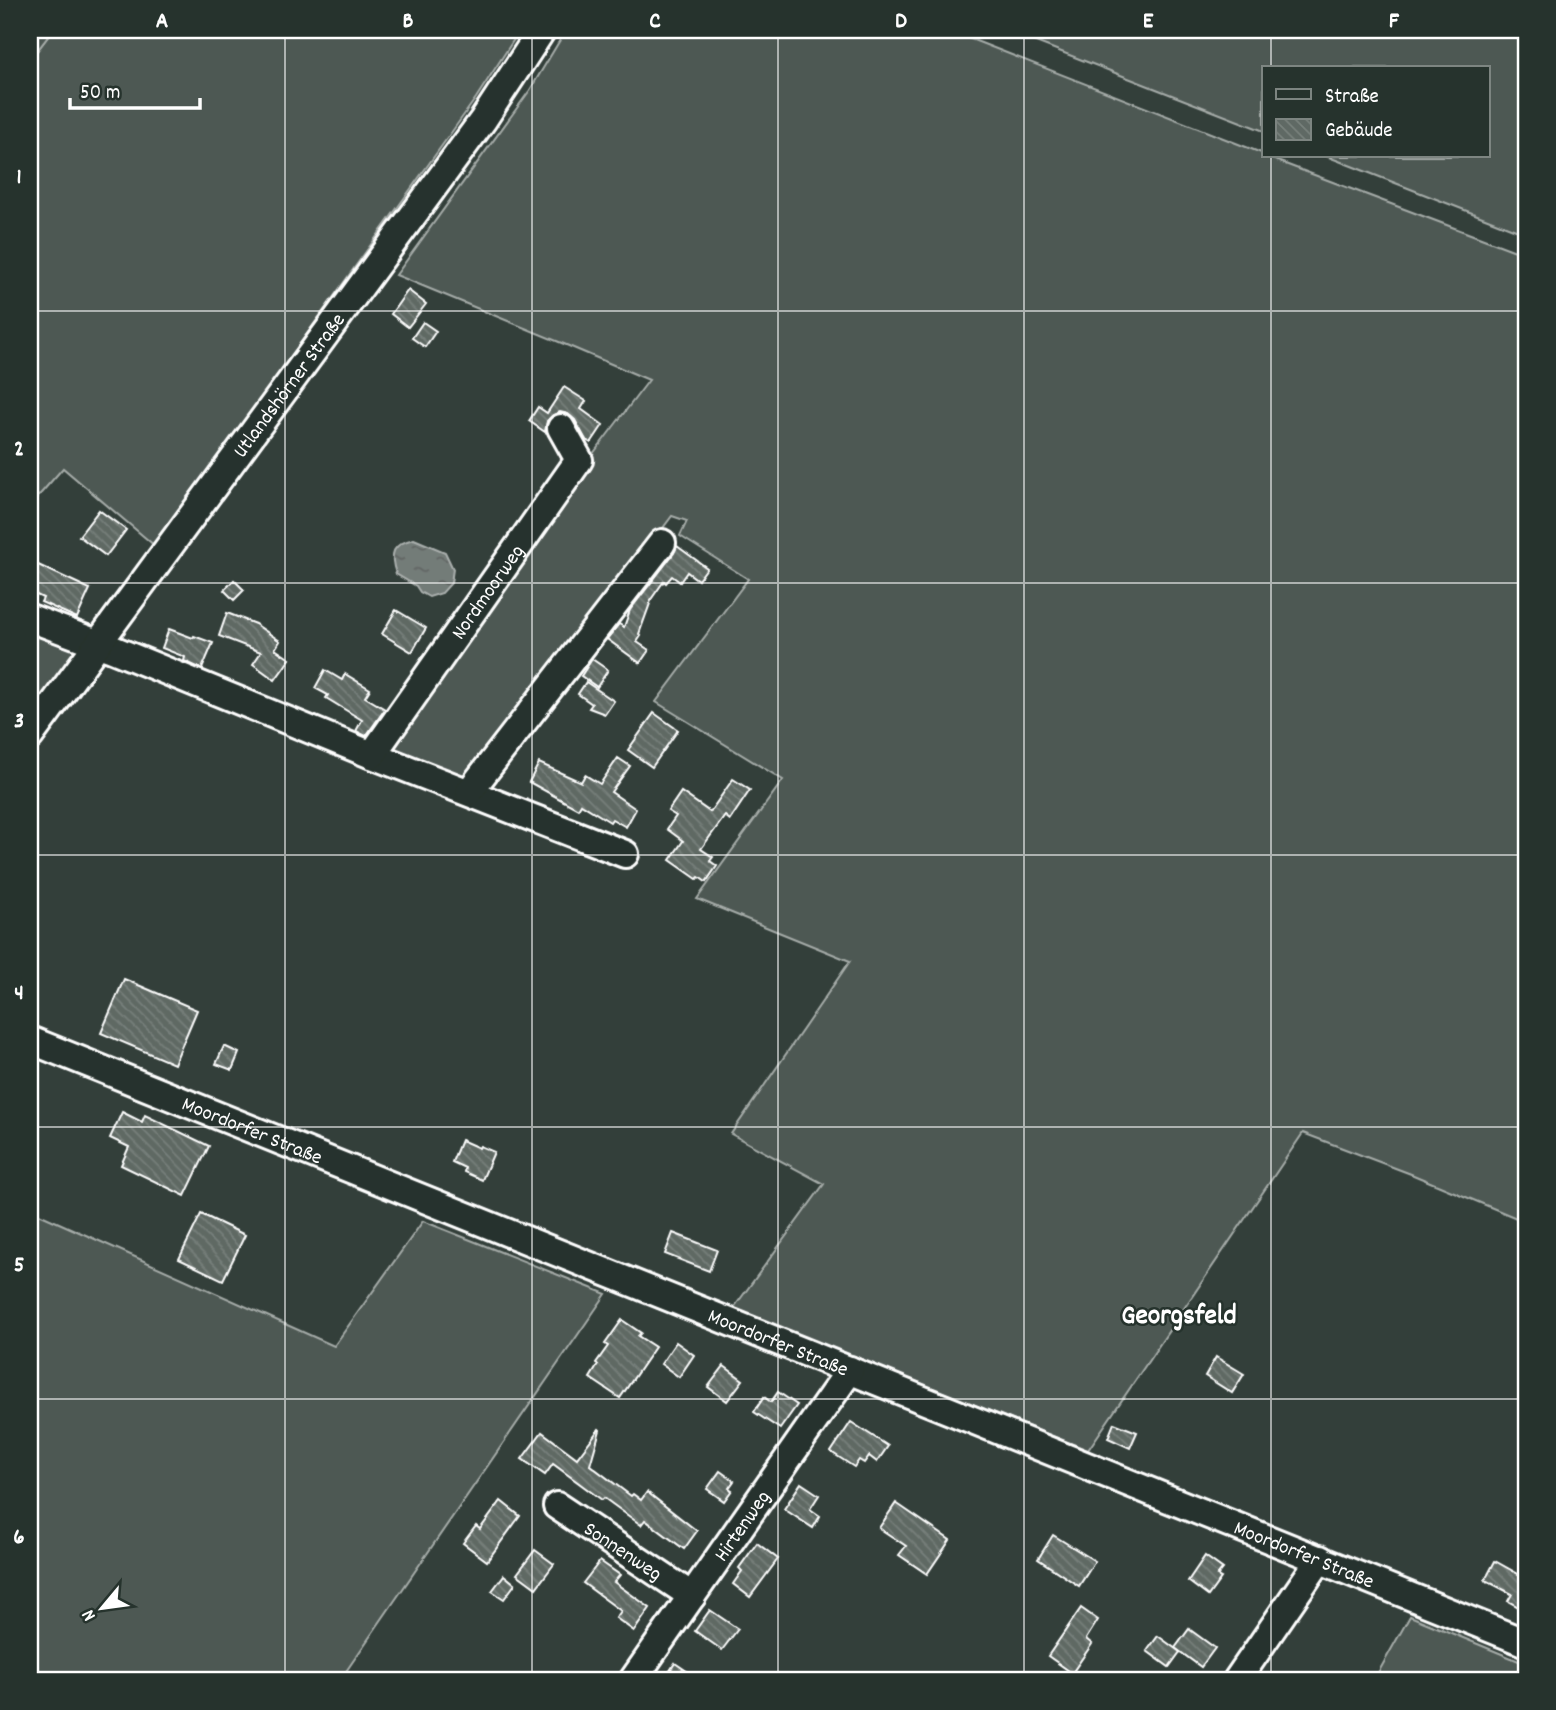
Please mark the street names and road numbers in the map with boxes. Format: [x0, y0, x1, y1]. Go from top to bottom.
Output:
street label: Utlandshörner Straße [227, 308, 354, 465]
street label: Nordmoorweg [445, 539, 533, 647]
street label: Moordorfer Straße [177, 1091, 326, 1174]
street label: Moordorfer Straße [703, 1303, 852, 1386]
street label: Hirtenweg [708, 1485, 779, 1569]
street label: Moordorfer Straße [1229, 1515, 1378, 1598]
street label: Sonnenweg [577, 1516, 667, 1590]

